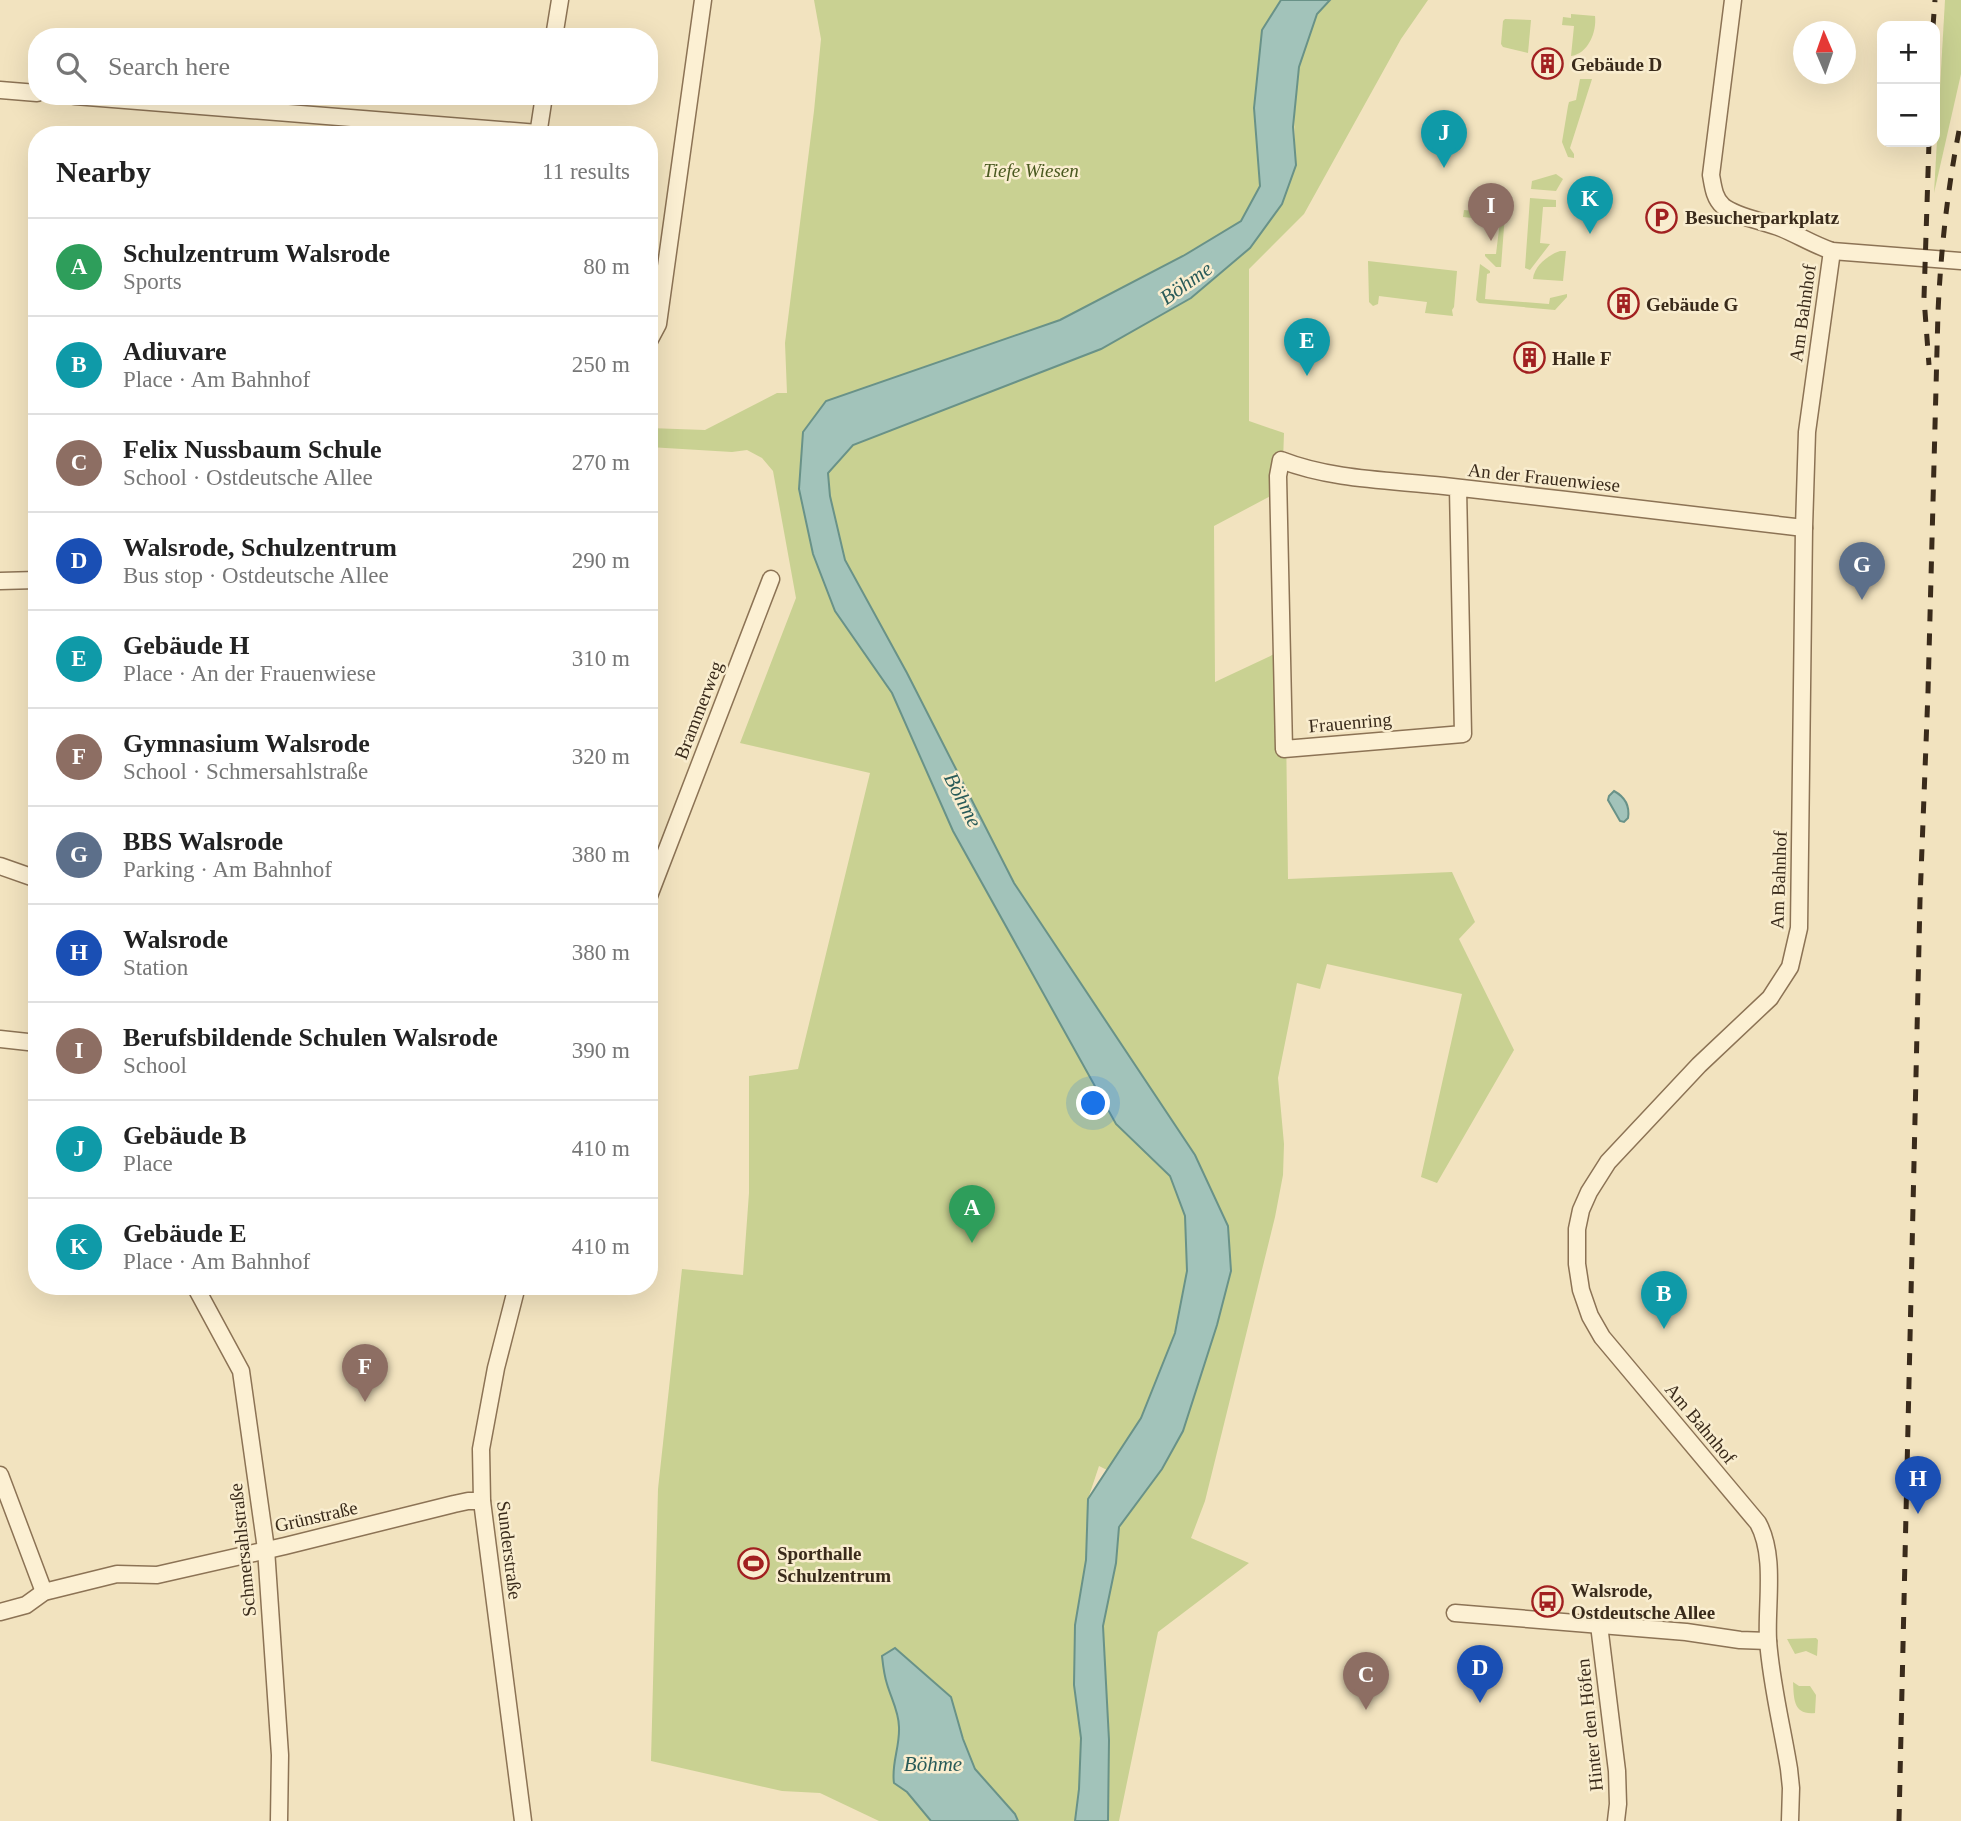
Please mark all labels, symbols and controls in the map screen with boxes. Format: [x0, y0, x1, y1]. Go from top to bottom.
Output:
north arrow [1793, 21, 1856, 84]
map controls [1877, 21, 1940, 147]
button: + [1877, 21, 1940, 84]
search box [28, 28, 658, 105]
building icon: Gebäude D [1531, 47, 1565, 81]
icon: search [52, 48, 90, 86]
text: Search here [108, 52, 230, 81]
place label: Gebäude D [1571, 54, 1662, 75]
button: − [1877, 84, 1940, 147]
pin: J [1421, 110, 1467, 168]
text: Nearby [56, 155, 151, 188]
text: 11 results [542, 159, 630, 184]
park label: Tiefe Wiesen [983, 160, 1079, 181]
pin: K [1567, 176, 1613, 234]
pin: I [1468, 183, 1514, 241]
parking icon: Besucherparkplatz [1645, 200, 1679, 234]
place label: Besucherparkplatz [1685, 207, 1840, 228]
text: Schulzentrum Walsrode [123, 239, 390, 268]
text: A [71, 254, 87, 279]
text: 80 m [583, 254, 630, 279]
water label: Böhme [1155, 256, 1217, 310]
street label: Am Bahnhof [1785, 262, 1820, 363]
text: Sports [123, 269, 182, 294]
building icon: Gebäude G [1606, 287, 1640, 321]
place label: Gebäude G [1646, 294, 1739, 315]
pin: E [1284, 318, 1330, 376]
text: Adiuvare [123, 337, 227, 366]
building icon: Halle F [1512, 341, 1546, 375]
place label: Halle F [1552, 348, 1612, 369]
text: B [71, 352, 87, 377]
text: 250 m [572, 352, 630, 377]
text: Place · Am Bahnhof [123, 367, 310, 392]
text: Felix Nussbaum Schule [123, 435, 382, 464]
text: C [71, 450, 87, 475]
text: 270 m [572, 450, 630, 475]
street label: An der Frauenwiese [1467, 459, 1621, 496]
text: School · Ostdeutsche Allee [123, 465, 373, 490]
text: Walsrode, Schulzentrum [123, 533, 397, 562]
pin: G [1839, 542, 1885, 600]
text: D [71, 548, 87, 573]
text: 290 m [572, 548, 630, 573]
text: Bus stop · Ostdeutsche Allee [123, 563, 389, 588]
text: Gebäude H [123, 631, 249, 660]
text: E [71, 646, 87, 671]
text: 310 m [572, 646, 630, 671]
street label: Brammerweg [670, 658, 727, 762]
text: Place · An der Frauenwiese [123, 661, 376, 686]
street label: Frauenring [1308, 708, 1393, 737]
text: Gymnasium Walsrode [123, 729, 370, 758]
text: F [72, 744, 86, 769]
text: 320 m [572, 744, 630, 769]
text: School · Schmersahlstraße [123, 759, 368, 784]
water label: Böhme [939, 769, 987, 831]
text: BBS Walsrode [123, 827, 283, 856]
street label: Am Bahnhof [1766, 830, 1791, 930]
text: G [70, 842, 88, 867]
text: 380 m [572, 842, 630, 867]
text: Parking · Am Bahnhof [123, 857, 332, 882]
text: Walsrode [123, 925, 228, 954]
text: H [70, 940, 88, 965]
text: 380 m [572, 940, 630, 965]
text: Station [123, 955, 188, 980]
text: Berufsbildende Schulen Walsrode [123, 1023, 498, 1052]
text: I [75, 1038, 83, 1063]
text: 390 m [572, 1038, 630, 1063]
text: School [123, 1053, 187, 1078]
your location [1076, 1086, 1110, 1120]
text: Gebäude B [123, 1121, 247, 1150]
text: J [73, 1136, 85, 1161]
text: 410 m [572, 1136, 630, 1161]
text: Place [123, 1151, 173, 1176]
pin: A [949, 1185, 995, 1243]
text: Gebäude E [123, 1219, 247, 1248]
text: K [70, 1234, 88, 1259]
text: 410 m [572, 1234, 630, 1259]
text: Place · Am Bahnhof [123, 1249, 310, 1274]
pin: B [1641, 1271, 1687, 1329]
pin: F [342, 1344, 388, 1402]
street label: Am Bahnhof [1661, 1379, 1741, 1468]
pin: H [1895, 1456, 1941, 1514]
street label: Schmersahlstraße [225, 1482, 260, 1618]
street label: Grünstraße [273, 1497, 360, 1536]
street label: Sunderstraße [493, 1500, 526, 1601]
place label: Sporthalle Schulzentrum [777, 1543, 891, 1586]
sports icon: Sporthalle Schulzentrum [737, 1547, 771, 1581]
place label: Walsrode, Ostdeutsche Allee [1571, 1580, 1715, 1623]
bus stop icon: Walsrode, Ostdeutsche Allee [1531, 1584, 1565, 1618]
pin: D [1457, 1645, 1503, 1703]
pin: C [1343, 1652, 1389, 1710]
street label: Hinter den Höfen [1572, 1657, 1607, 1792]
water label: Böhme [904, 1752, 962, 1776]

